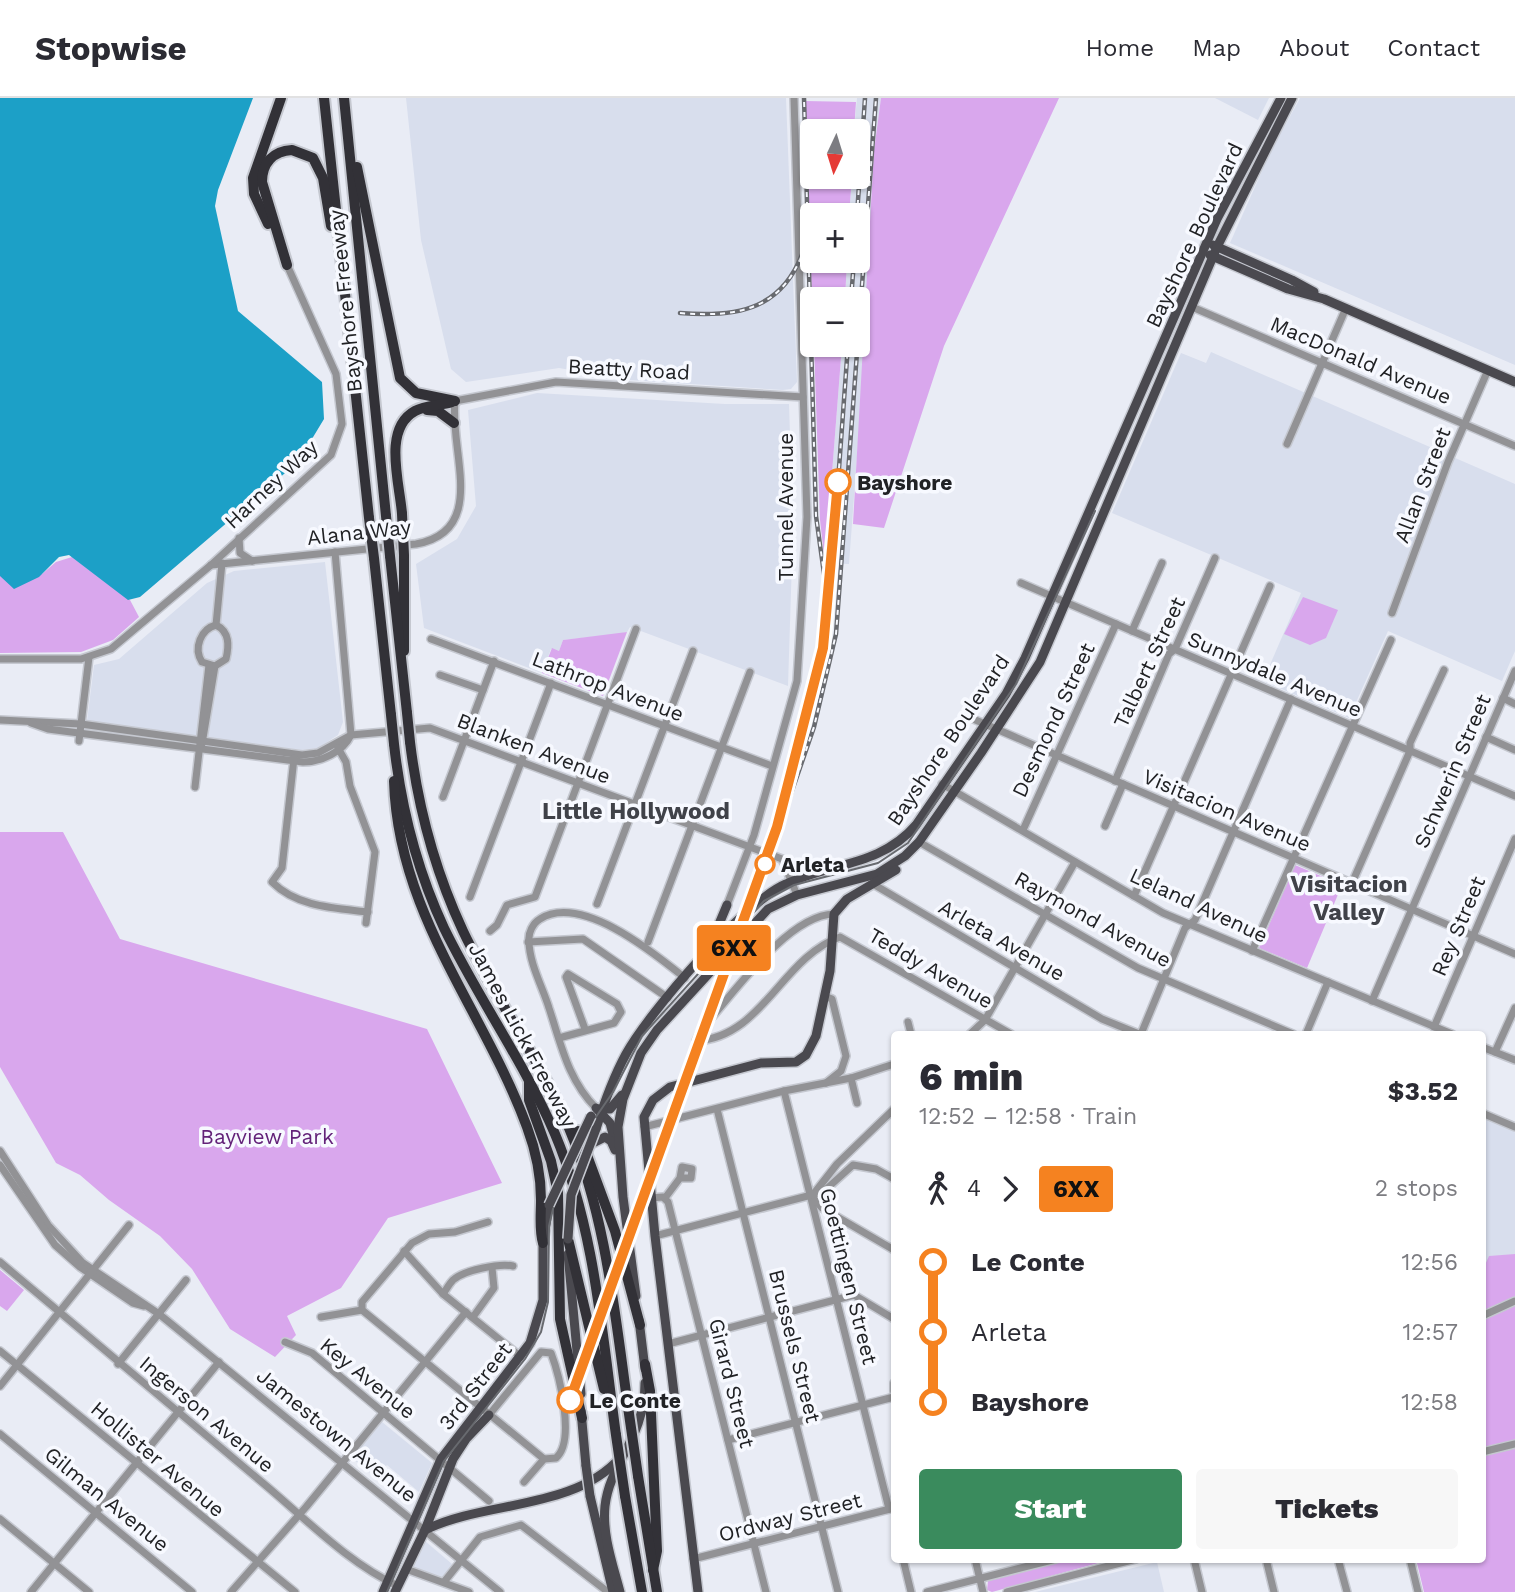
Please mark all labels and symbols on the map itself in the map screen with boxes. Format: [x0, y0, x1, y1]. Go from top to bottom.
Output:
north arrow [800, 119, 870, 189]
street label: Bayshore Boulevard [1140, 139, 1248, 331]
street label: Bayshore Freeway [323, 208, 367, 393]
street label: MacDonald Avenue [1267, 311, 1455, 409]
street label: Beatty Road [567, 353, 691, 385]
street label: Allan Street [1388, 423, 1456, 546]
street label: Tunnel Avenue [773, 433, 798, 581]
street label: Harney Way [219, 434, 323, 534]
marker: Bayshore [825, 469, 851, 495]
place label: Bayshore [857, 470, 952, 495]
street label: Alana Way [306, 514, 413, 550]
street label: Talbert Street [1108, 593, 1190, 731]
street label: Sunnydale Avenue [1184, 626, 1366, 722]
street label: Desmond Street [1006, 639, 1100, 801]
street label: Lathrop Avenue [529, 646, 687, 726]
street label: Bayshore Boulevard [881, 650, 1015, 830]
street label: Schwerin Street [1408, 690, 1496, 852]
street label: Blanken Avenue [454, 707, 614, 789]
street label: Visitacion Avenue [1139, 763, 1315, 857]
district label: Little Hollywood [542, 798, 730, 825]
place label: Arleta [781, 852, 846, 877]
marker: Arleta [755, 854, 775, 874]
street label: Leland Avenue [1126, 862, 1272, 948]
street label: Raymond Avenue [1010, 866, 1176, 972]
district label: Visitacion Valley [1290, 870, 1408, 926]
street label: Rey Street [1426, 872, 1490, 980]
street label: Arleta Avenue [934, 894, 1070, 986]
street label: Teddy Avenue [864, 922, 998, 1014]
line badge: 6XX [694, 925, 774, 971]
street label: James Lick Freeway [464, 938, 582, 1132]
park label: Bayview Park [200, 1124, 334, 1149]
street label: Goettingen Street [815, 1185, 883, 1367]
street label: Brussels Street [764, 1267, 826, 1426]
street label: Girard Street [704, 1316, 760, 1451]
street label: Key Avenue [315, 1332, 421, 1424]
street label: 3rd Street [433, 1337, 517, 1435]
street label: Ingerson Avenue [135, 1350, 279, 1478]
street label: Jamestown Avenue [252, 1363, 422, 1507]
marker: Le Conte [557, 1387, 583, 1413]
place label: Le Conte [589, 1388, 681, 1413]
street label: Hollister Avenue [86, 1396, 230, 1522]
street label: Gilman Avenue [40, 1441, 174, 1557]
street label: Ordway Street [716, 1487, 864, 1547]

